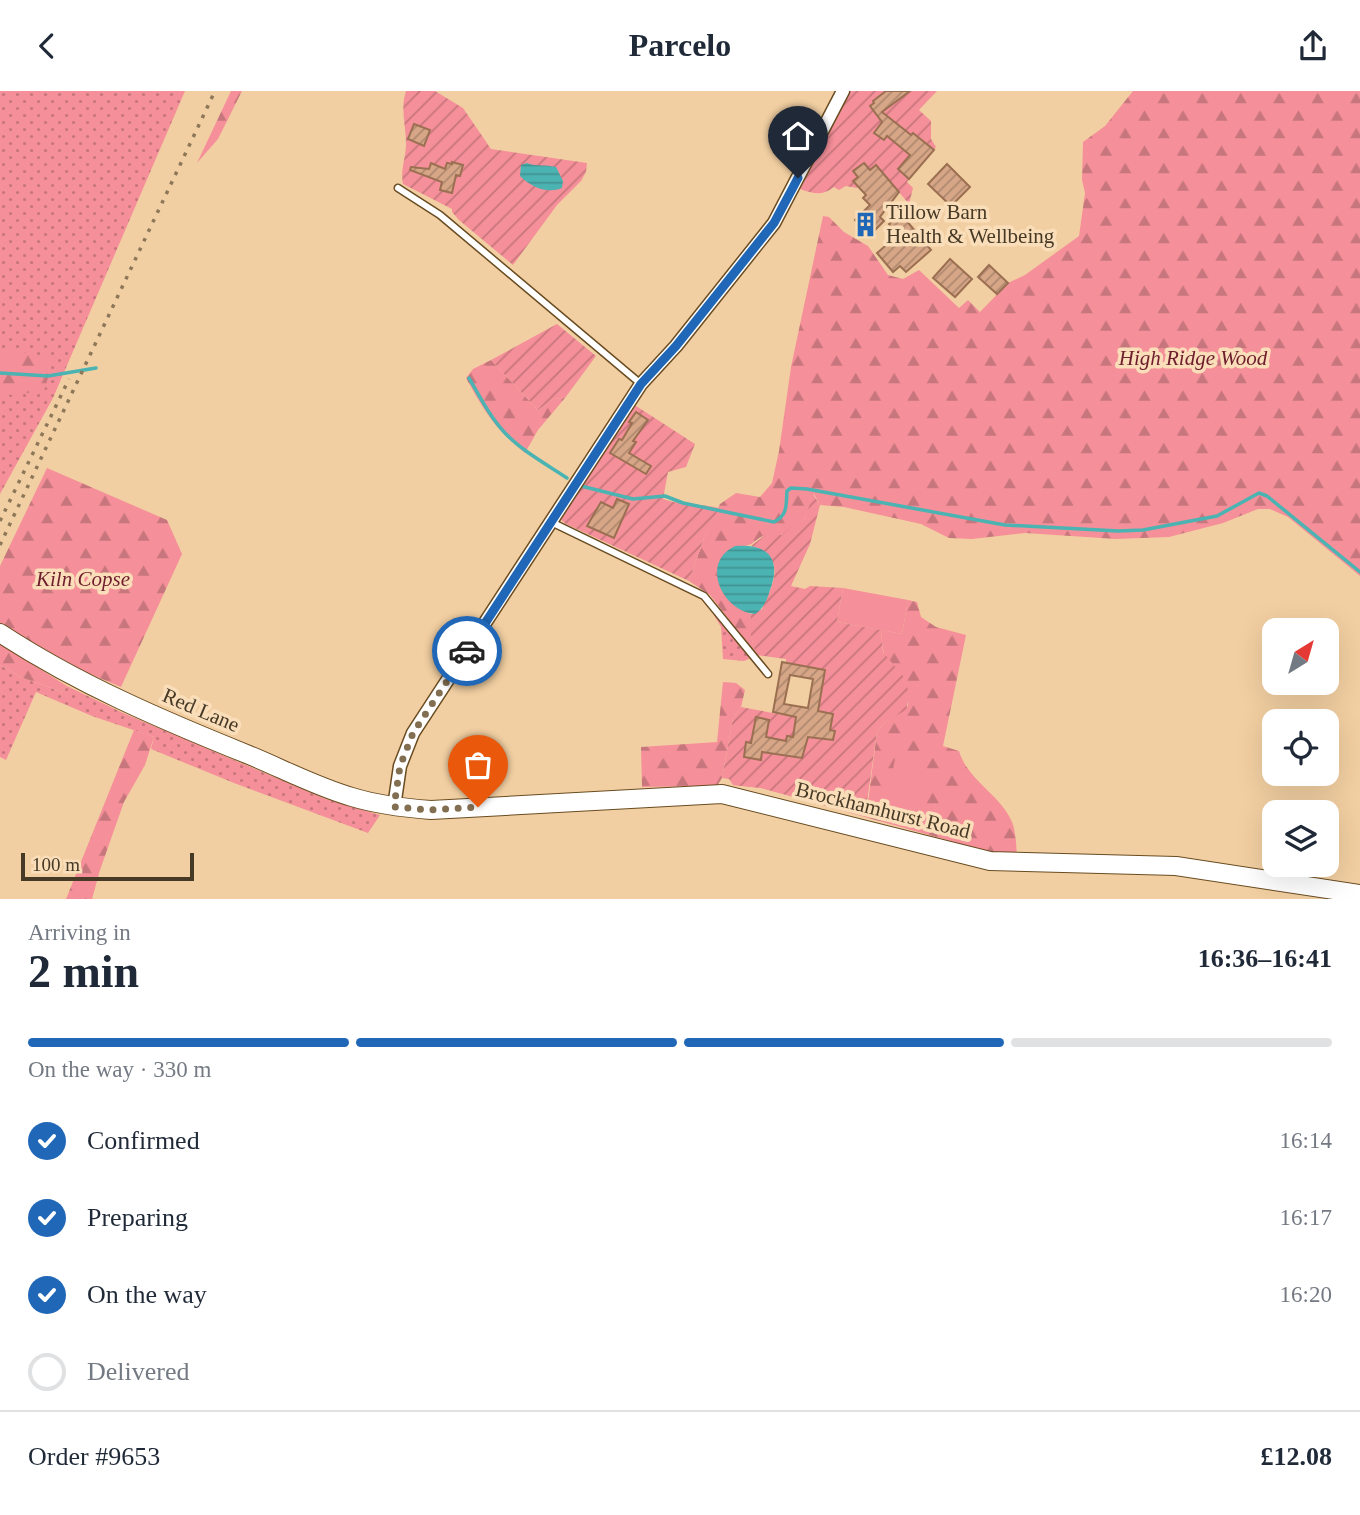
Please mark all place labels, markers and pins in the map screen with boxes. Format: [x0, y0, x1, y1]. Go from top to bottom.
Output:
pin [768, 106, 828, 178]
place label: Tillow Barn Health & Wellbeing [886, 200, 1055, 248]
building icon: Tillow Barn Health & Wellbeing [852, 210, 880, 238]
pin [448, 735, 508, 807]

